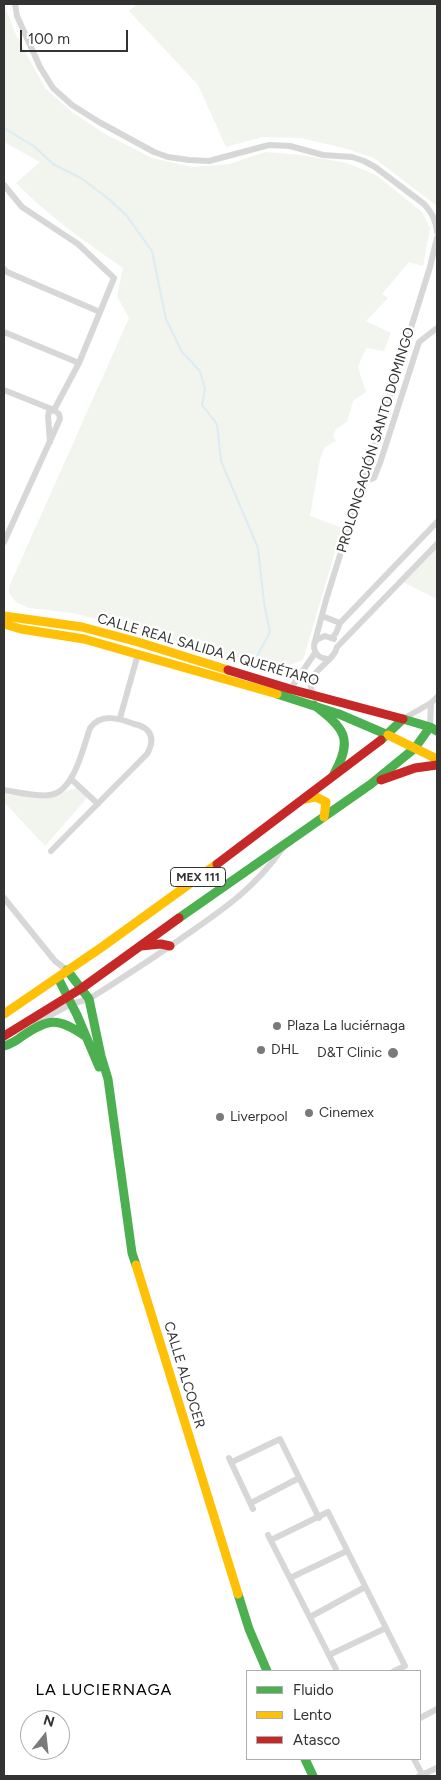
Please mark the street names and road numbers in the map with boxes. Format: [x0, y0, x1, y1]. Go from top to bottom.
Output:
street label: PROLONGACIÓN SANTO DOMINGO [334, 325, 418, 555]
street label: CALLE REAL SALIDA A QUERÉTARO [95, 610, 321, 690]
road number: MEX 111 [170, 868, 226, 886]
street label: CALLE ALCOCER [160, 1320, 208, 1430]

